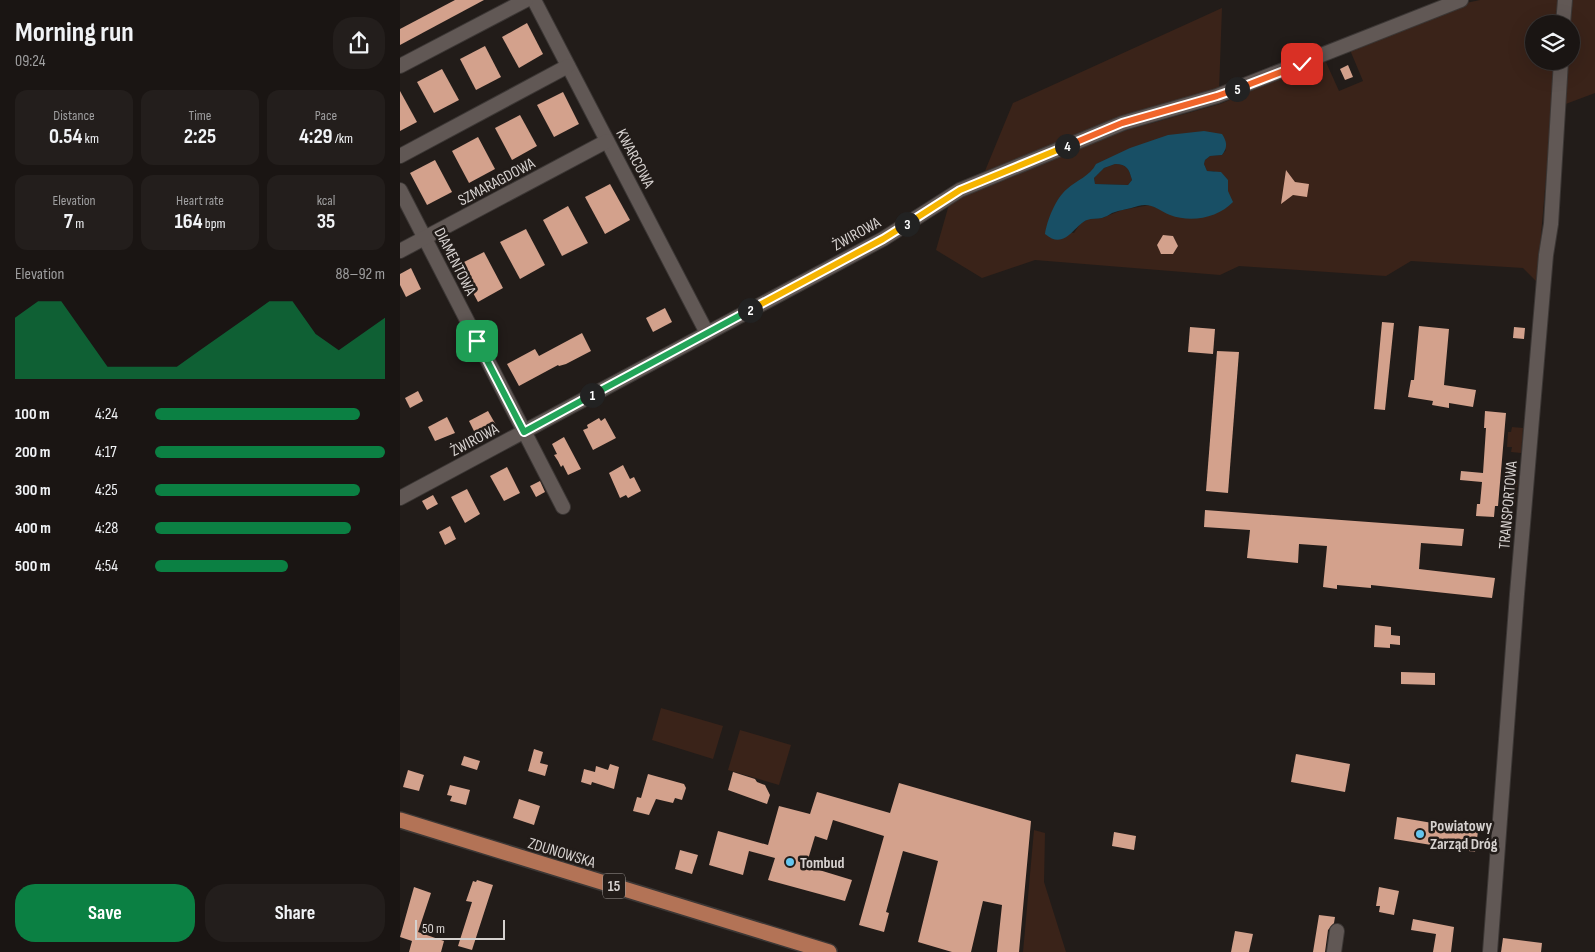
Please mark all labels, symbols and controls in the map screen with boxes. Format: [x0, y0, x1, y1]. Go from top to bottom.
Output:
map controls [1525, 15, 1580, 70]
button: layers [1525, 15, 1580, 70]
text: Morning run [15, 16, 134, 49]
button: share [333, 17, 385, 69]
pin [1281, 43, 1323, 85]
icon: check [1288, 50, 1316, 78]
text: 09:24 [15, 52, 45, 71]
pin: 5 [1224, 76, 1250, 102]
text: 5 [1234, 81, 1241, 98]
text: Distance [53, 107, 95, 124]
text: Time [189, 107, 211, 124]
text: Pace [315, 107, 337, 124]
text: 0.54 [49, 124, 82, 149]
text: 2:25 [184, 124, 216, 149]
text: 4:29 [299, 124, 333, 149]
street label: KWARCOWA [611, 126, 658, 192]
text: km [82, 130, 99, 147]
text: /km [333, 130, 353, 147]
pin: 4 [1054, 134, 1080, 158]
text: 4 [1064, 138, 1071, 155]
street label: SZMARAGDOWA [455, 154, 539, 211]
text: Elevation [52, 192, 96, 209]
text: Heart rate [176, 192, 224, 209]
text: kcal [317, 192, 335, 209]
text: 7 [64, 209, 73, 234]
text: 164 [175, 209, 203, 234]
text: 35 [317, 209, 335, 234]
pin: 3 [894, 212, 920, 236]
street label: ŻWIROWA [829, 213, 884, 255]
text: m [73, 215, 84, 232]
text: bpm [203, 215, 225, 232]
text: 3 [904, 216, 911, 233]
street label: DIAMENTOWA [430, 225, 480, 299]
text: Elevation [15, 265, 64, 284]
text: 88–92 m [336, 265, 385, 284]
pin: 2 [738, 298, 762, 322]
text: 2 [747, 302, 754, 319]
pin [456, 320, 498, 362]
icon: arrive [463, 327, 491, 355]
pin: 1 [580, 382, 604, 408]
text: 1 [590, 387, 595, 404]
text: 100 m [15, 405, 50, 424]
text: 4:24 [95, 405, 118, 424]
street label: ŻWIROWA [447, 420, 502, 461]
text: 200 m [15, 443, 50, 462]
text: 4:17 [95, 443, 117, 462]
street label: TRANSPORTOWA [1495, 460, 1522, 550]
text: 300 m [15, 481, 51, 500]
text: 4:25 [95, 481, 118, 500]
text: 400 m [15, 519, 51, 538]
text: 4:28 [95, 519, 118, 538]
text: 500 m [15, 557, 50, 576]
text: 4:54 [95, 557, 118, 576]
place label: Powiatowy Zarząd Dróg [1430, 817, 1498, 854]
marker: Powiatowy Zarząd Dróg [1414, 828, 1426, 840]
street label: ZDUNOWSKA [525, 834, 598, 873]
place label: Tombud [800, 854, 845, 873]
marker: Tombud [784, 856, 796, 868]
road number: 15 [603, 874, 625, 898]
button: Save [15, 884, 195, 942]
button: Share [205, 884, 385, 942]
scale bar [415, 917, 505, 940]
text: 50 m [422, 920, 445, 937]

